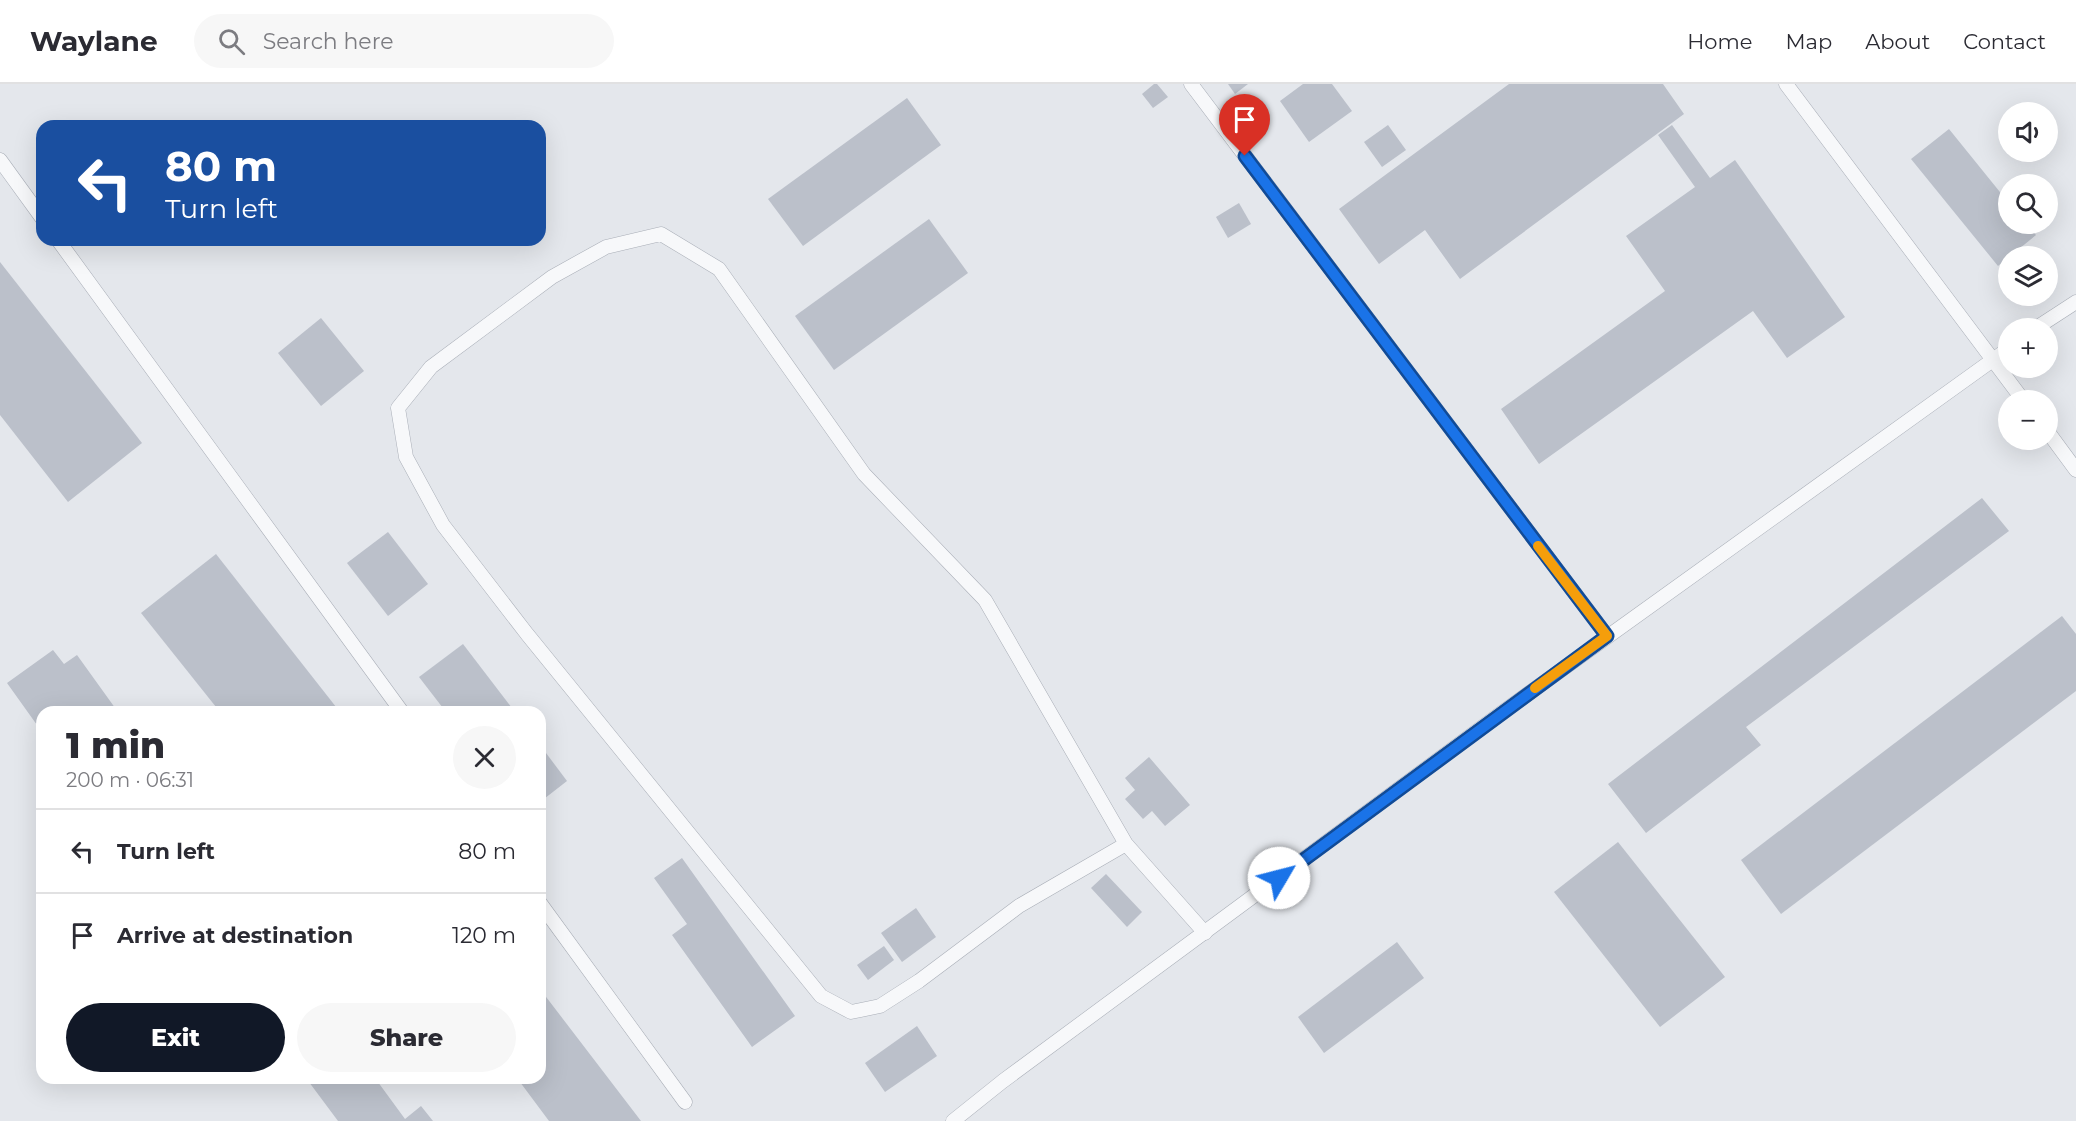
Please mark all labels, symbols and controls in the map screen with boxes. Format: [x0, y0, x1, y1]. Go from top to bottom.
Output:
search box [194, 14, 614, 68]
text: Waylane [30, 24, 158, 58]
icon: search [215, 25, 248, 58]
text: Search here [263, 28, 393, 55]
text: Home [1687, 29, 1752, 54]
text: Map [1785, 29, 1832, 54]
text: About [1865, 29, 1930, 54]
text: Contact [1963, 29, 2046, 54]
pin [1219, 94, 1270, 156]
map controls [1998, 102, 2058, 450]
button: sound [1998, 102, 2058, 162]
icon: arrive [1228, 103, 1261, 136]
text: 80 m [165, 140, 277, 192]
icon: left [66, 144, 144, 222]
button: search [1998, 174, 2058, 234]
text: Turn left [165, 192, 278, 225]
button: layers [1998, 246, 2058, 306]
button: + [1998, 318, 2058, 378]
button: − [1998, 390, 2058, 450]
text: 1 min [66, 723, 165, 767]
button: close [453, 726, 516, 789]
text: 200 m · 06:31 [66, 768, 194, 792]
icon: left [66, 835, 99, 868]
text: Turn left [117, 838, 215, 865]
text: 80 m [458, 838, 516, 865]
position arrow [1247, 846, 1311, 910]
icon: arrive [66, 919, 99, 952]
text: Arrive at destination [117, 922, 353, 949]
text: 120 m [452, 922, 516, 949]
button: Exit [66, 1003, 285, 1072]
button: Share [297, 1003, 516, 1072]

